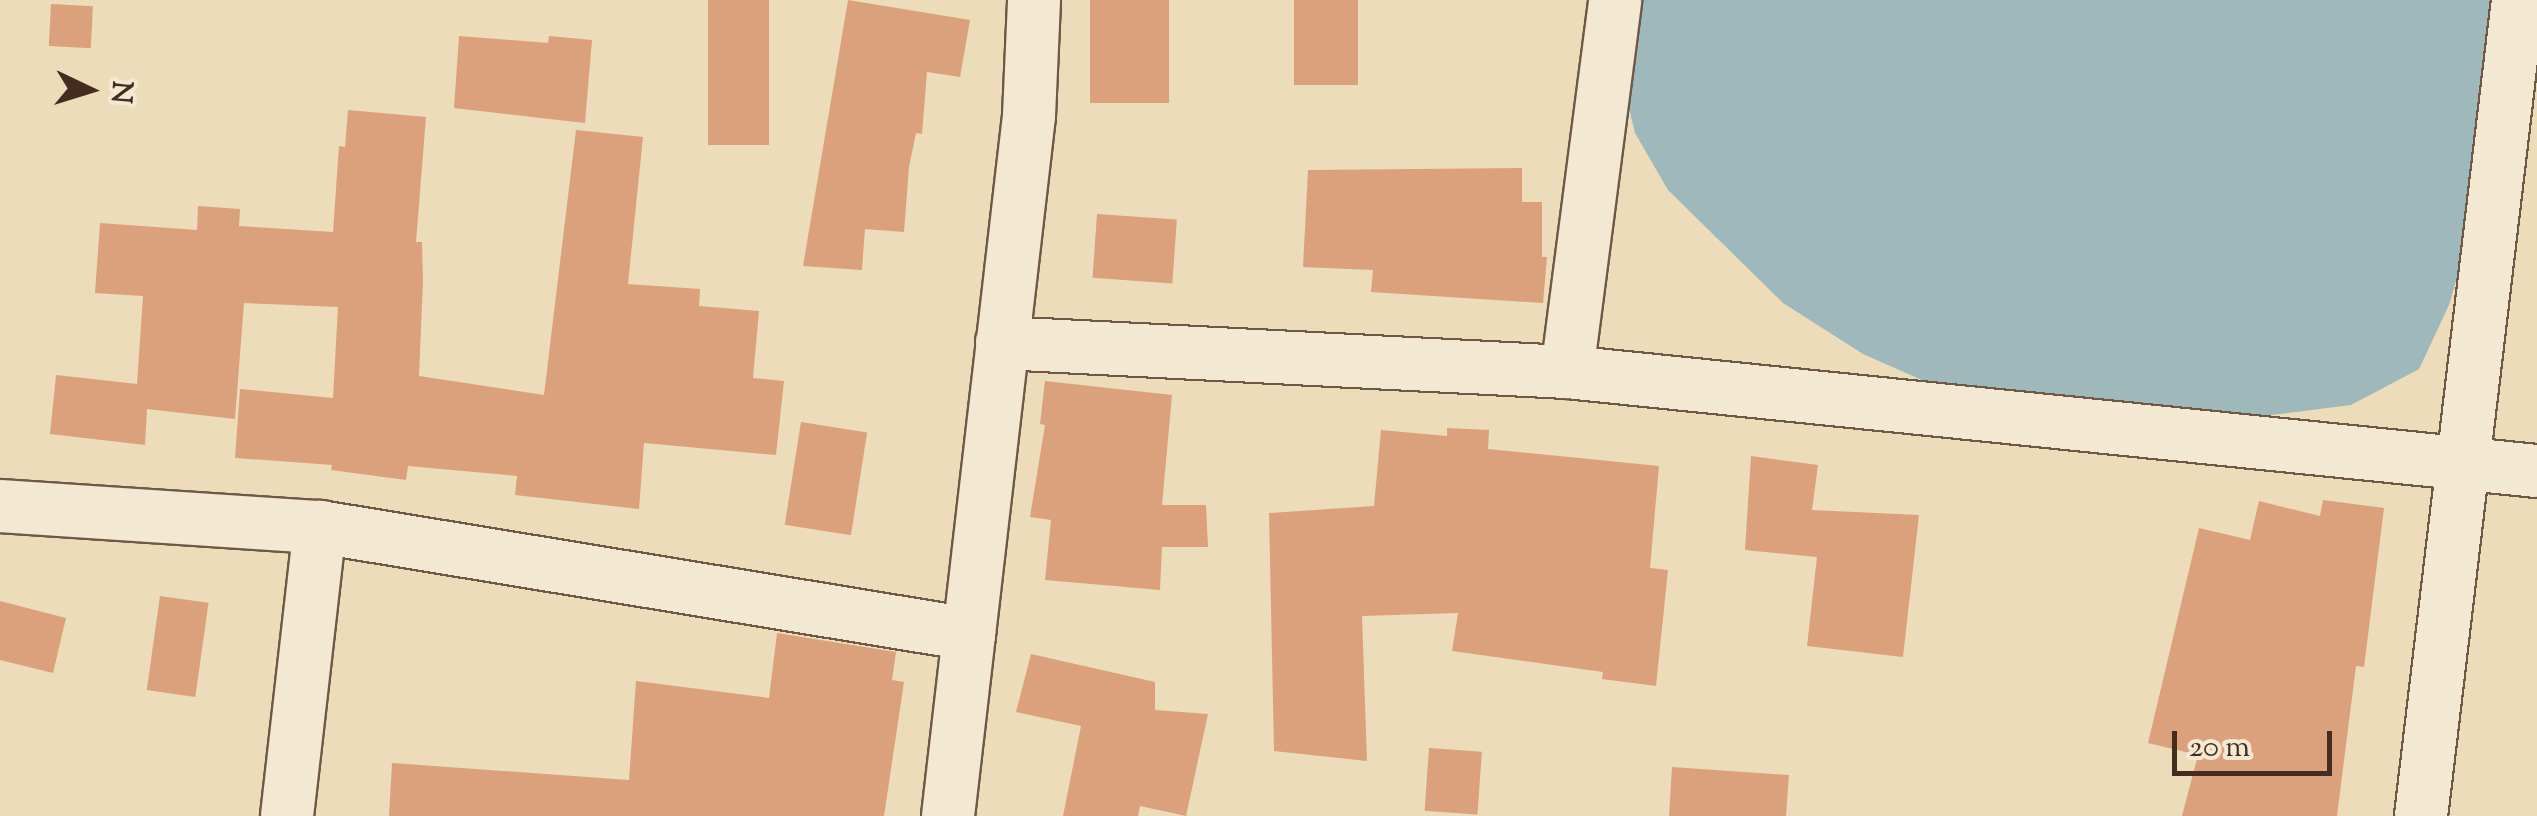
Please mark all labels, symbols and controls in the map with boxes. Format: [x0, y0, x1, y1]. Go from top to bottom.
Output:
north arrow [40, 40, 140, 140]
text: N [99, 80, 141, 105]
scale bar [2177, 711, 2337, 773]
text: 20 m [2189, 727, 2250, 770]

